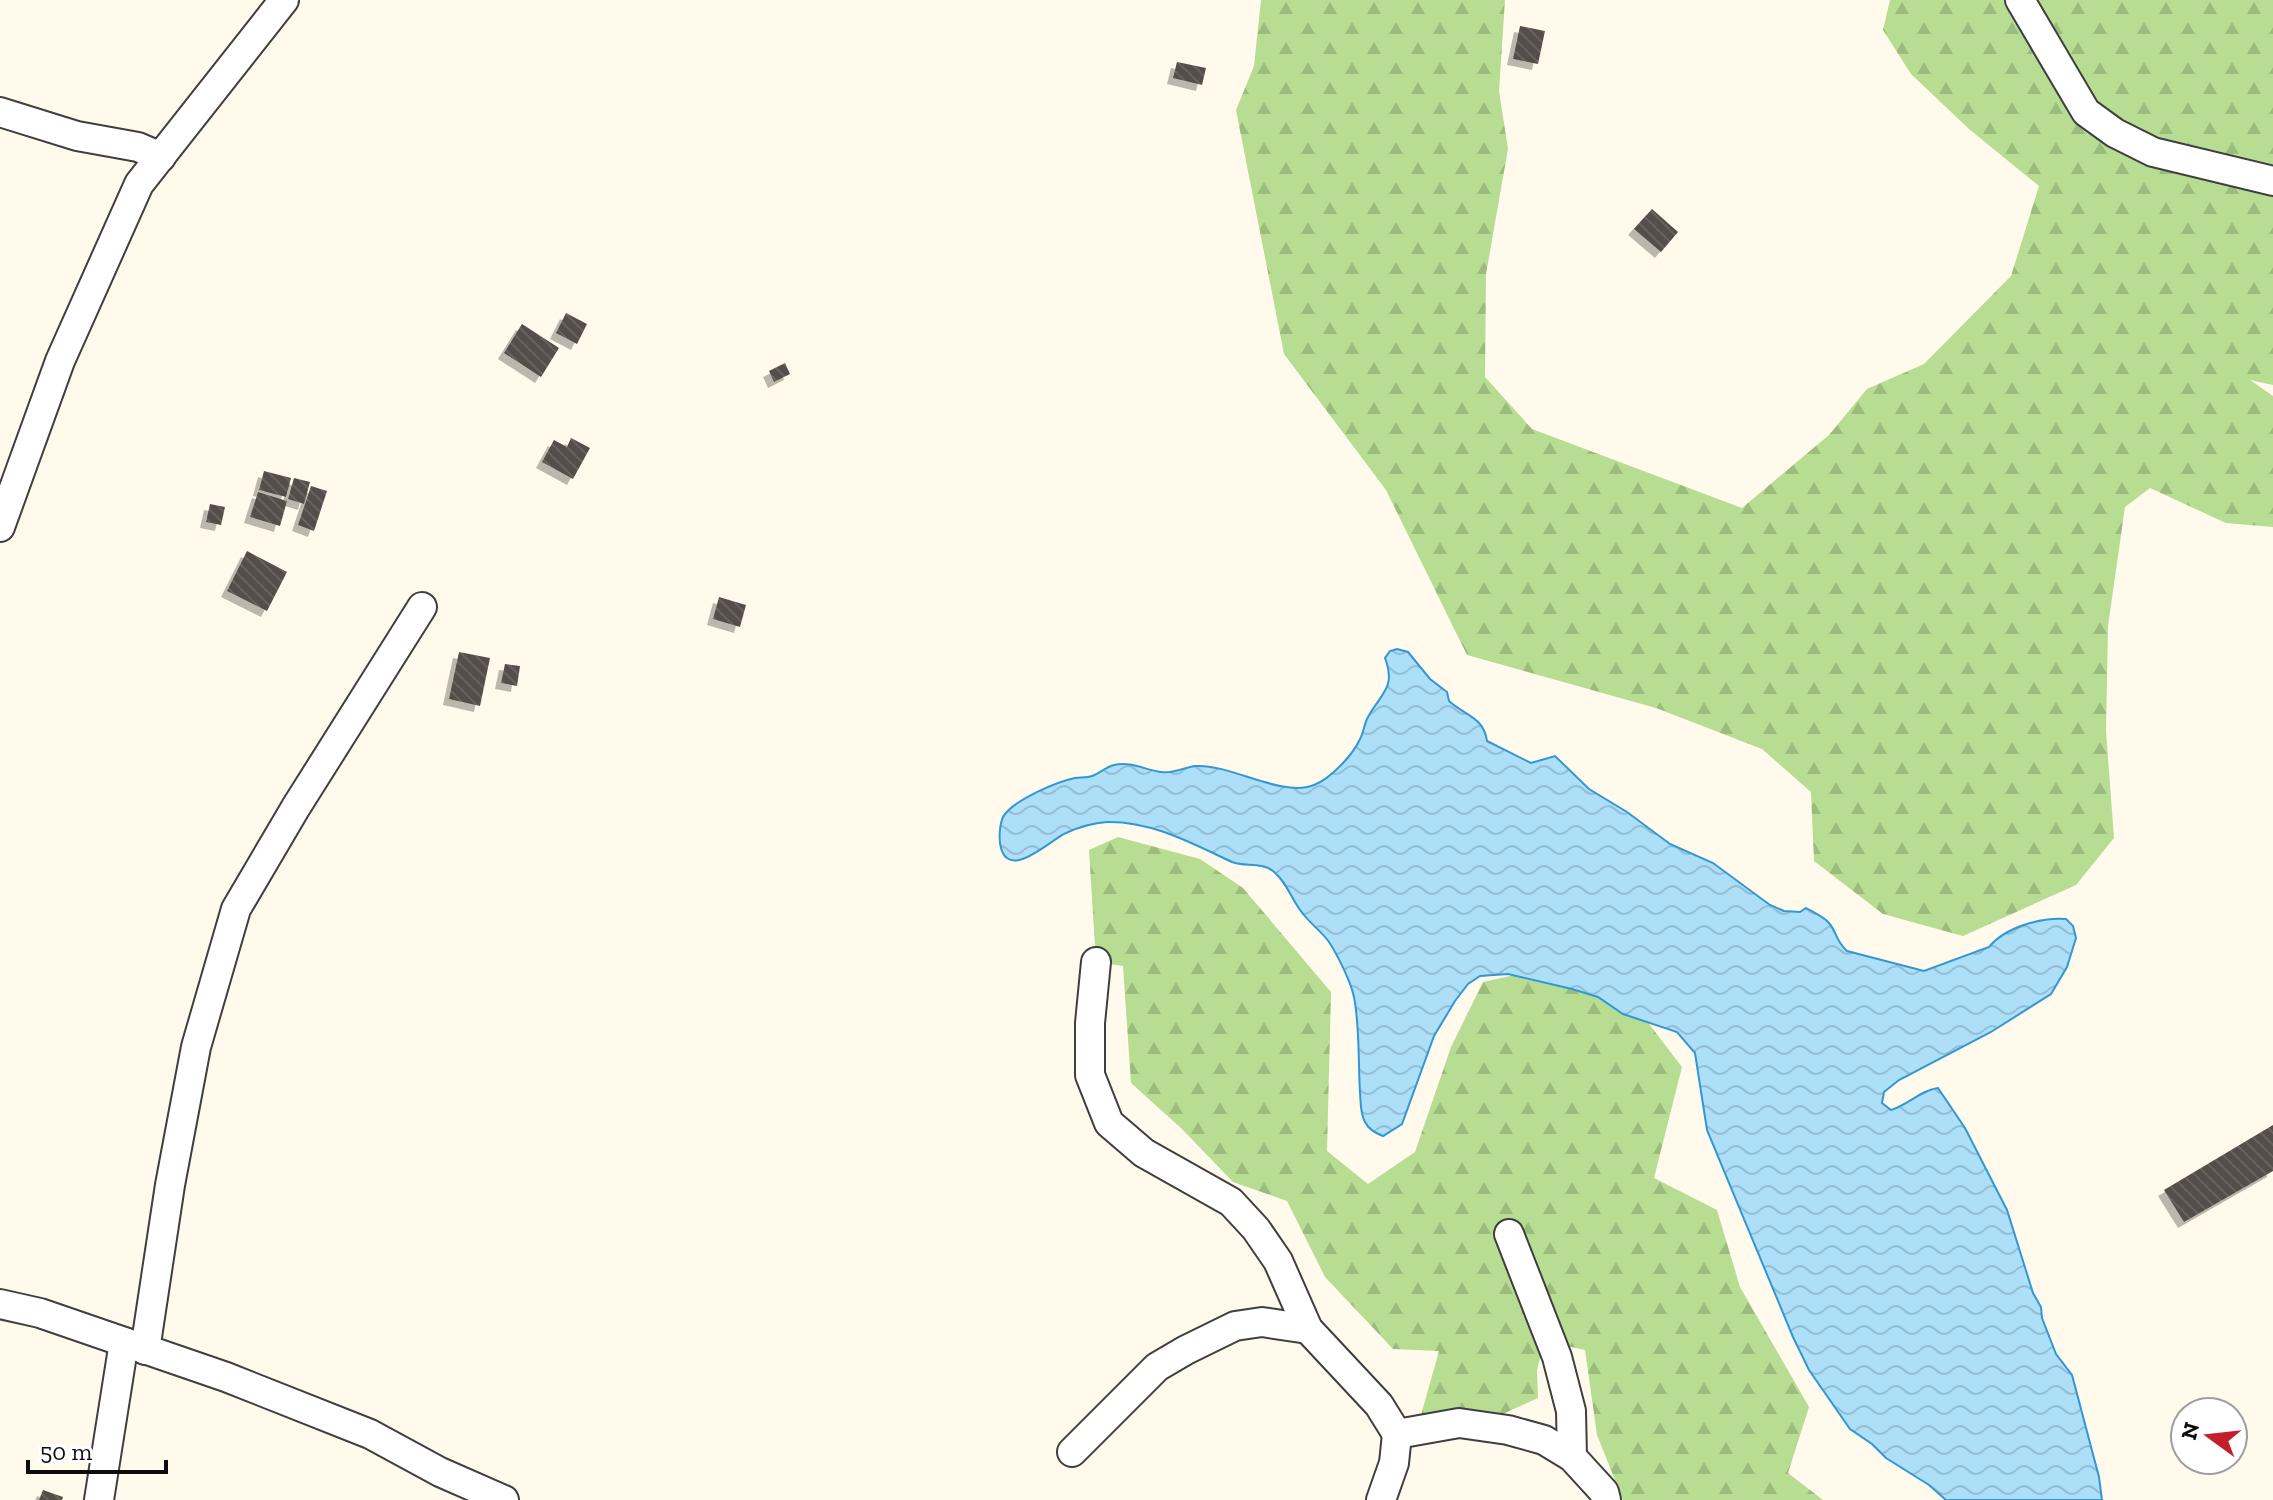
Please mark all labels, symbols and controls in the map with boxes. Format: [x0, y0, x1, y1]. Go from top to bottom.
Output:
north arrow [2169, 1396, 2249, 1476]
text: N [2175, 1419, 2205, 1443]
scale bar [28, 1424, 166, 1474]
text: 50 m [40, 1437, 93, 1466]

